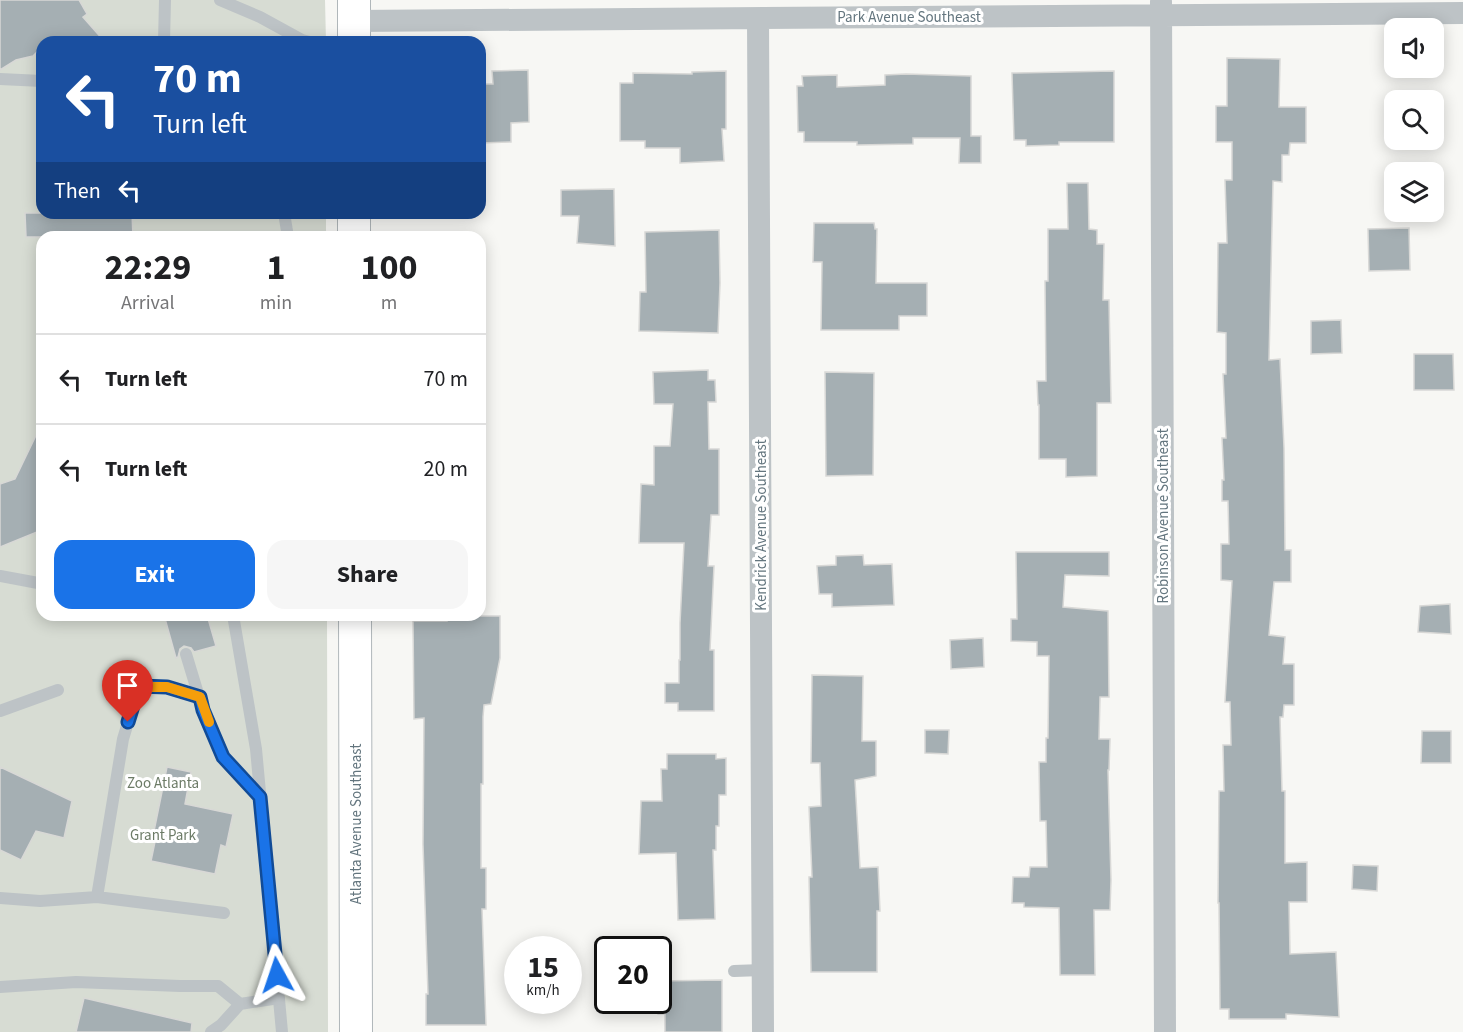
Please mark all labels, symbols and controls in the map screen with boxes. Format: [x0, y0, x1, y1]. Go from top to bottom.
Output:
street label: Park Avenue Southeast [837, 7, 981, 28]
map controls [1384, 18, 1444, 222]
button: sound [1384, 18, 1444, 78]
text: 70 m [153, 49, 242, 109]
icon: left [54, 60, 132, 138]
button: search [1384, 90, 1444, 150]
text: Turn left [153, 105, 247, 144]
button: layers [1384, 162, 1444, 222]
icon: left [113, 174, 146, 207]
text: Then [54, 175, 101, 207]
text: 22:29 [104, 242, 191, 293]
text: 1 [266, 242, 285, 293]
text: 100 [361, 242, 418, 293]
text: Arrival [121, 289, 175, 317]
text: min [260, 289, 292, 317]
text: m [381, 289, 397, 317]
icon: left [54, 363, 87, 396]
text: Turn left [105, 363, 187, 395]
text: 70 m [423, 363, 468, 395]
street label: Robinson Avenue Southeast [1153, 429, 1174, 603]
street label: Kendrick Avenue Southeast [751, 439, 772, 611]
icon: left [54, 453, 87, 486]
text: Turn left [105, 453, 187, 485]
text: 20 m [423, 453, 468, 485]
button: Exit [54, 540, 255, 609]
button: Share [267, 540, 468, 609]
pin [102, 660, 153, 722]
icon: arrive [111, 669, 144, 702]
street label: Atlanta Avenue Southeast [346, 744, 367, 904]
park label: Zoo Atlanta [127, 773, 199, 794]
park label: Grant Park [130, 825, 197, 846]
speed limit sign: 20 [594, 936, 672, 1014]
position arrow [245, 943, 309, 1007]
text: 15 [527, 946, 559, 989]
text: km/h [526, 980, 560, 1001]

